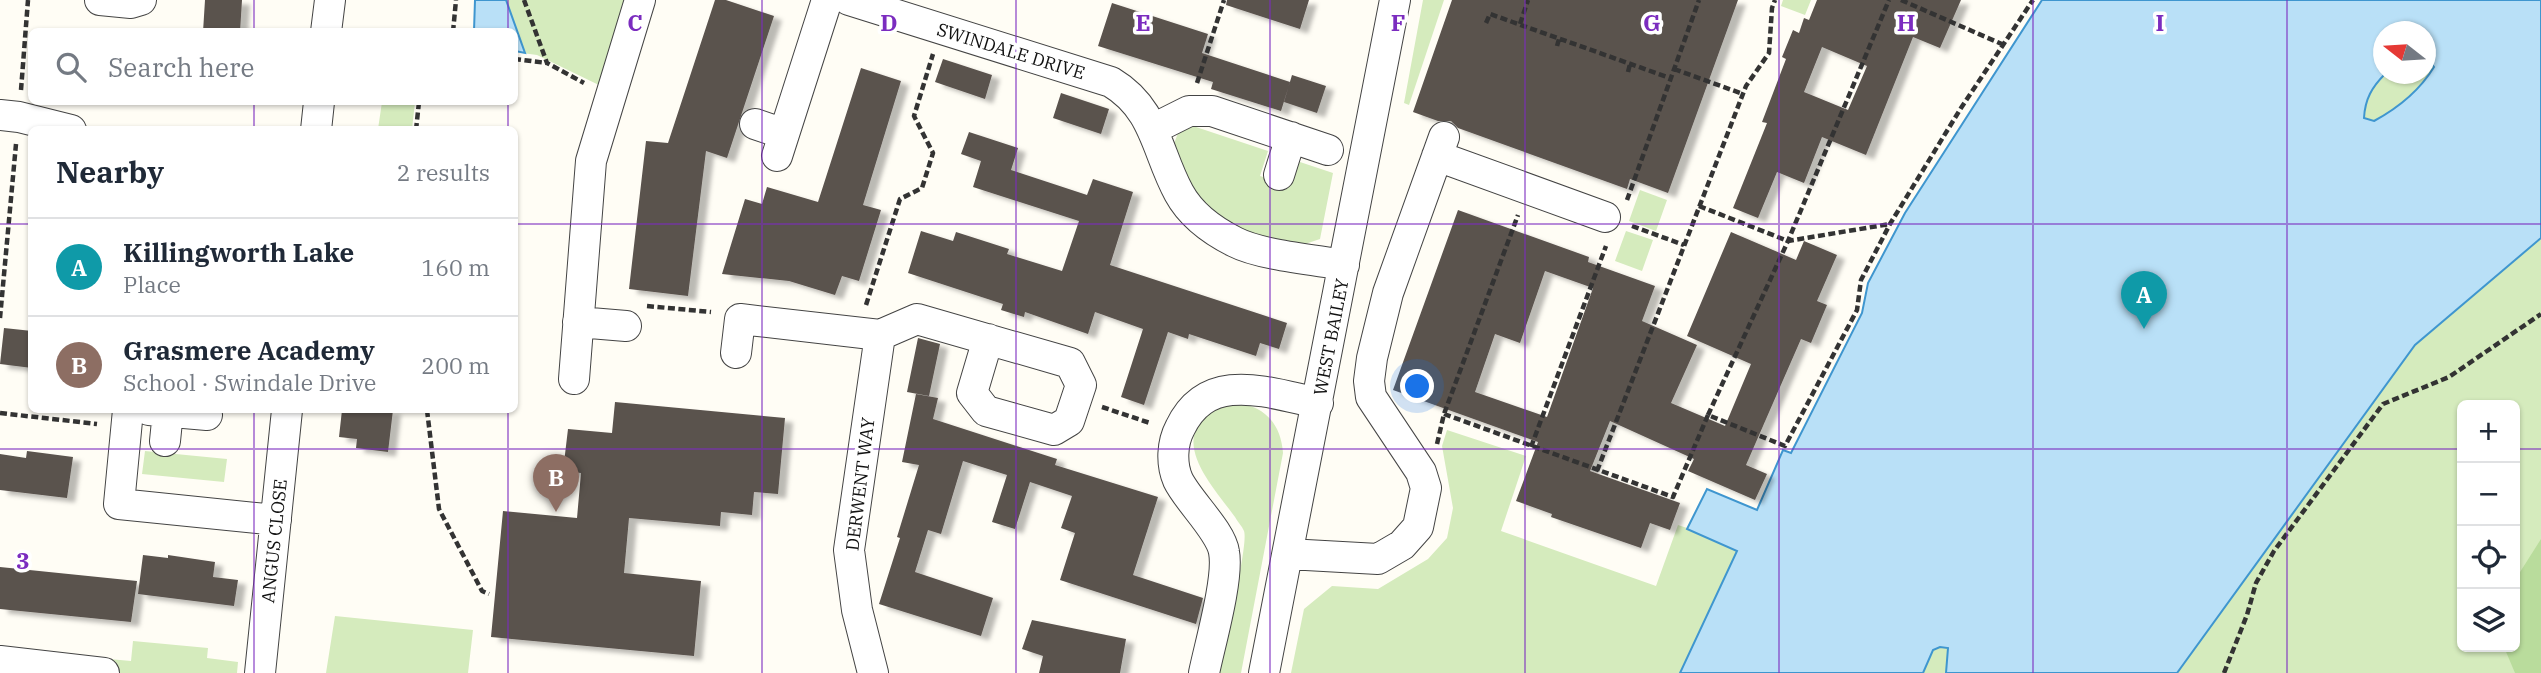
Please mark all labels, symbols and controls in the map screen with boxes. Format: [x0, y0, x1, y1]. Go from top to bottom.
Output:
text: C [627, 7, 643, 37]
text: D [880, 7, 898, 37]
text: E [1135, 7, 1151, 37]
text: F [1391, 7, 1405, 37]
text: G [1643, 7, 1661, 37]
text: H [1897, 7, 1915, 37]
text: I [2156, 7, 2164, 37]
street label: SWINDALE DRIVE [934, 18, 1088, 84]
north arrow [2373, 21, 2436, 84]
search box [28, 28, 518, 105]
icon: search [52, 48, 90, 86]
text: Search here [108, 50, 254, 84]
text: Nearby [56, 152, 164, 191]
text: 2 results [397, 157, 490, 187]
text: Killingworth Lake [123, 235, 354, 269]
text: A [71, 252, 87, 282]
text: 160 m [421, 252, 490, 282]
text: Place [123, 269, 181, 299]
pin: A [2121, 271, 2167, 329]
street label: WEST BAILEY [1308, 276, 1354, 398]
text: Grasmere Academy [123, 333, 375, 367]
text: B [71, 350, 87, 380]
text: 200 m [421, 350, 490, 380]
text: School · Swindale Drive [123, 367, 376, 397]
your location [1400, 369, 1434, 403]
map controls [2457, 400, 2520, 652]
button: + [2457, 400, 2520, 463]
street label: DERWENT WAY [840, 415, 880, 552]
pin: B [533, 454, 579, 512]
button: − [2457, 463, 2520, 526]
street label: ANGUS CLOSE [256, 478, 292, 604]
button: locate [2457, 526, 2520, 589]
text: 3 [16, 545, 30, 575]
button: layers [2457, 589, 2520, 652]

